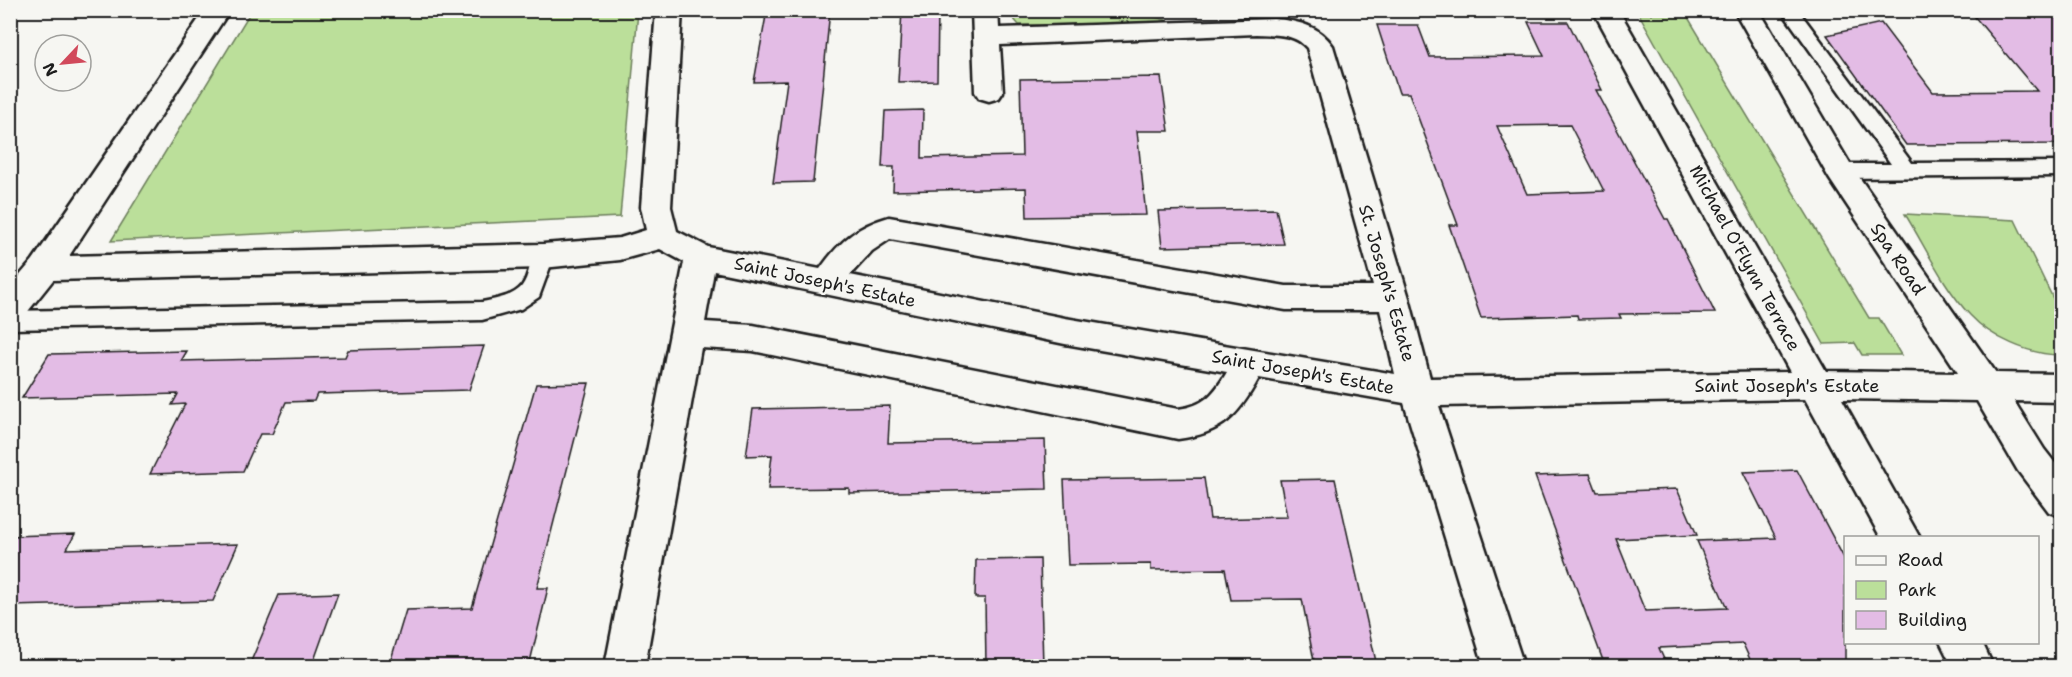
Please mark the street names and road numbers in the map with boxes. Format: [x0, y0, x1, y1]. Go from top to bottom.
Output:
street label: Michael O'Flynn Terrace [1684, 161, 1806, 355]
street label: St. Joseph's Estate [1353, 202, 1421, 364]
street label: Spa Road [1865, 218, 1931, 300]
street label: Saint Joseph's Estate [732, 251, 918, 313]
street label: Saint Joseph's Estate [1210, 344, 1396, 400]
street label: Saint Joseph's Estate [1695, 374, 1879, 398]

